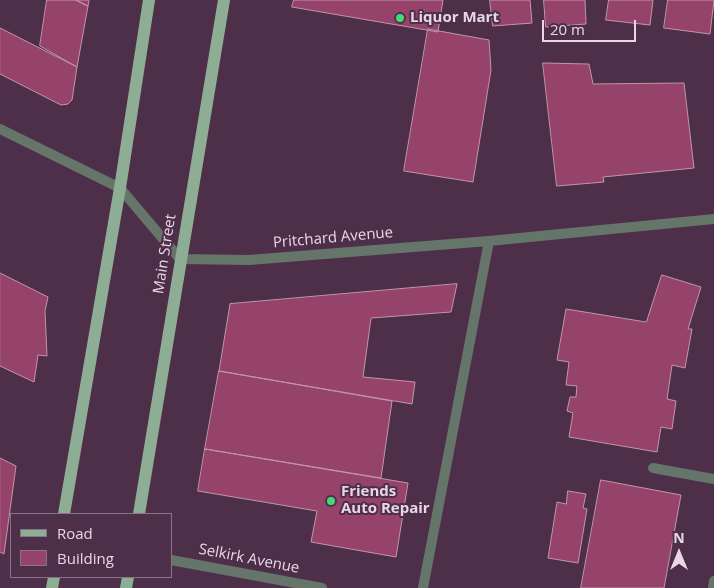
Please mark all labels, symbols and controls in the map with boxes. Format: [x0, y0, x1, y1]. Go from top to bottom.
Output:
place label: Liquor Mart [410, 9, 499, 27]
scale bar [544, 10, 638, 42]
marker: Liquor Mart [394, 12, 406, 24]
text: 20 m [550, 19, 585, 39]
street label: Main Street [150, 213, 180, 295]
street label: Pritchard Avenue [272, 224, 394, 252]
place label: Friends Auto Repair [341, 483, 430, 518]
marker: Friends Auto Repair [325, 495, 337, 507]
legend [10, 513, 172, 578]
text: Road [57, 523, 93, 543]
north arrow [654, 528, 704, 578]
text: N [673, 528, 685, 547]
street label: Selkirk Avenue [197, 540, 301, 578]
text: Building [57, 548, 114, 568]

